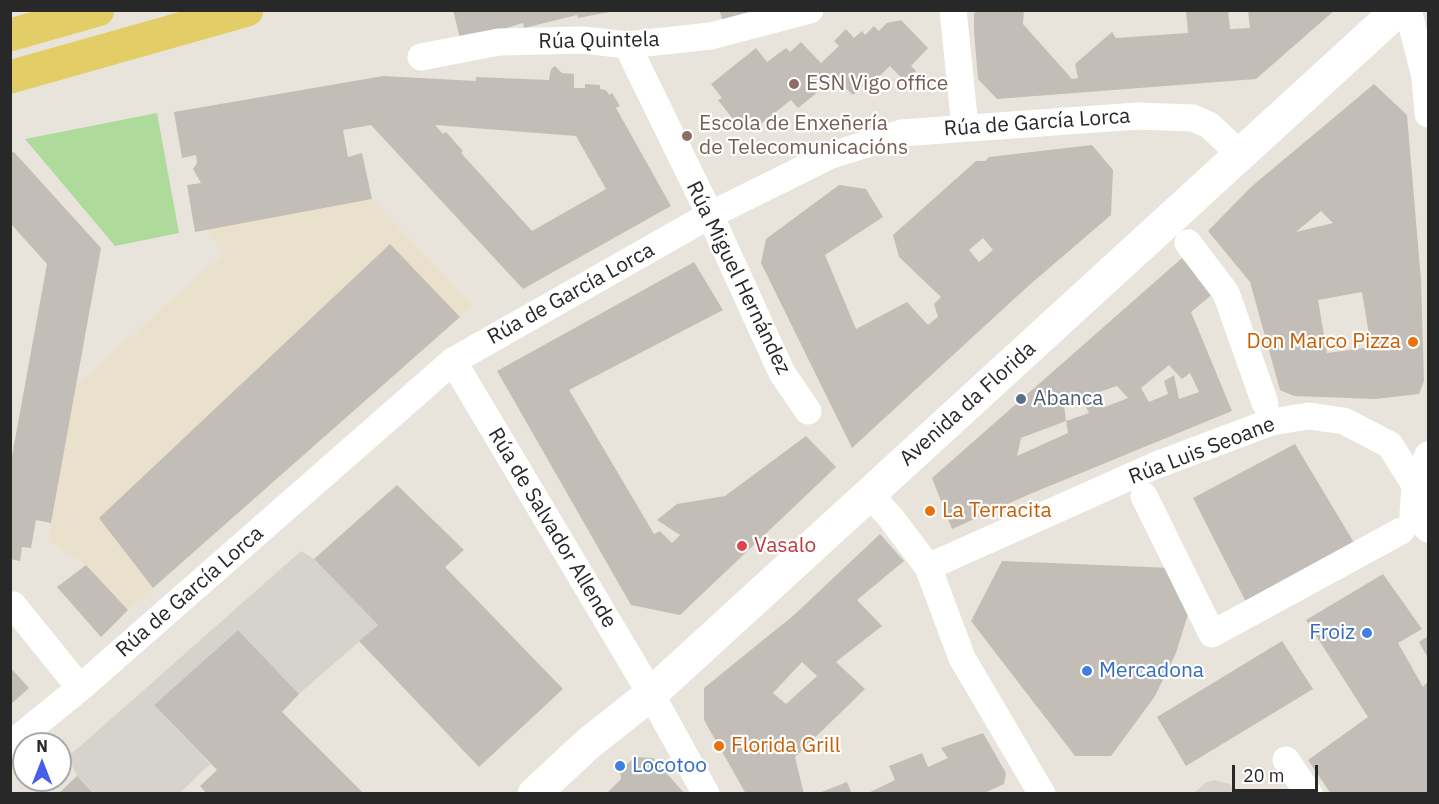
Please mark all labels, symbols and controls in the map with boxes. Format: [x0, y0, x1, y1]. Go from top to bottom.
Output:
street label: Rúa Quintela [538, 27, 660, 55]
place label: ESN Vigo office [806, 71, 948, 97]
marker: ESN Vigo office [787, 77, 801, 91]
street label: Rúa de García Lorca [943, 104, 1131, 142]
place label: Escola de Enxeñería de Telecomunicacións [699, 111, 908, 161]
marker: Escola de Enxeñería de Telecomunicacións [680, 129, 694, 143]
street label: Rúa Miguel Hernández [680, 177, 796, 379]
street label: Rúa de García Lorca [483, 238, 659, 350]
place label: Don Marco Pizza [1247, 329, 1401, 355]
marker: Don Marco Pizza [1406, 335, 1420, 349]
street label: Avenida da Florida [895, 336, 1041, 472]
place label: Abanca [1033, 386, 1104, 412]
marker: Abanca [1014, 392, 1028, 406]
street label: Rúa Luis Seoane [1125, 412, 1279, 490]
street label: Rúa de Salvador Allende [482, 423, 622, 633]
place label: La Terracita [942, 498, 1052, 524]
marker: La Terracita [923, 504, 937, 518]
street label: Rúa de García Lorca [111, 521, 269, 663]
place label: Vasalo [754, 533, 816, 559]
marker: Vasalo [735, 539, 749, 553]
place label: Froiz [1309, 620, 1355, 646]
marker: Froiz [1360, 626, 1374, 640]
place label: Mercadona [1099, 658, 1204, 684]
marker: Mercadona [1080, 664, 1094, 678]
north arrow [12, 732, 72, 792]
place label: Florida Grill [731, 733, 840, 759]
text: N [36, 736, 48, 756]
marker: Florida Grill [712, 739, 726, 753]
place label: Locotoo [632, 753, 707, 779]
scale bar [1235, 753, 1320, 791]
marker: Locotoo [613, 759, 627, 773]
text: 20 m [1243, 764, 1285, 787]

